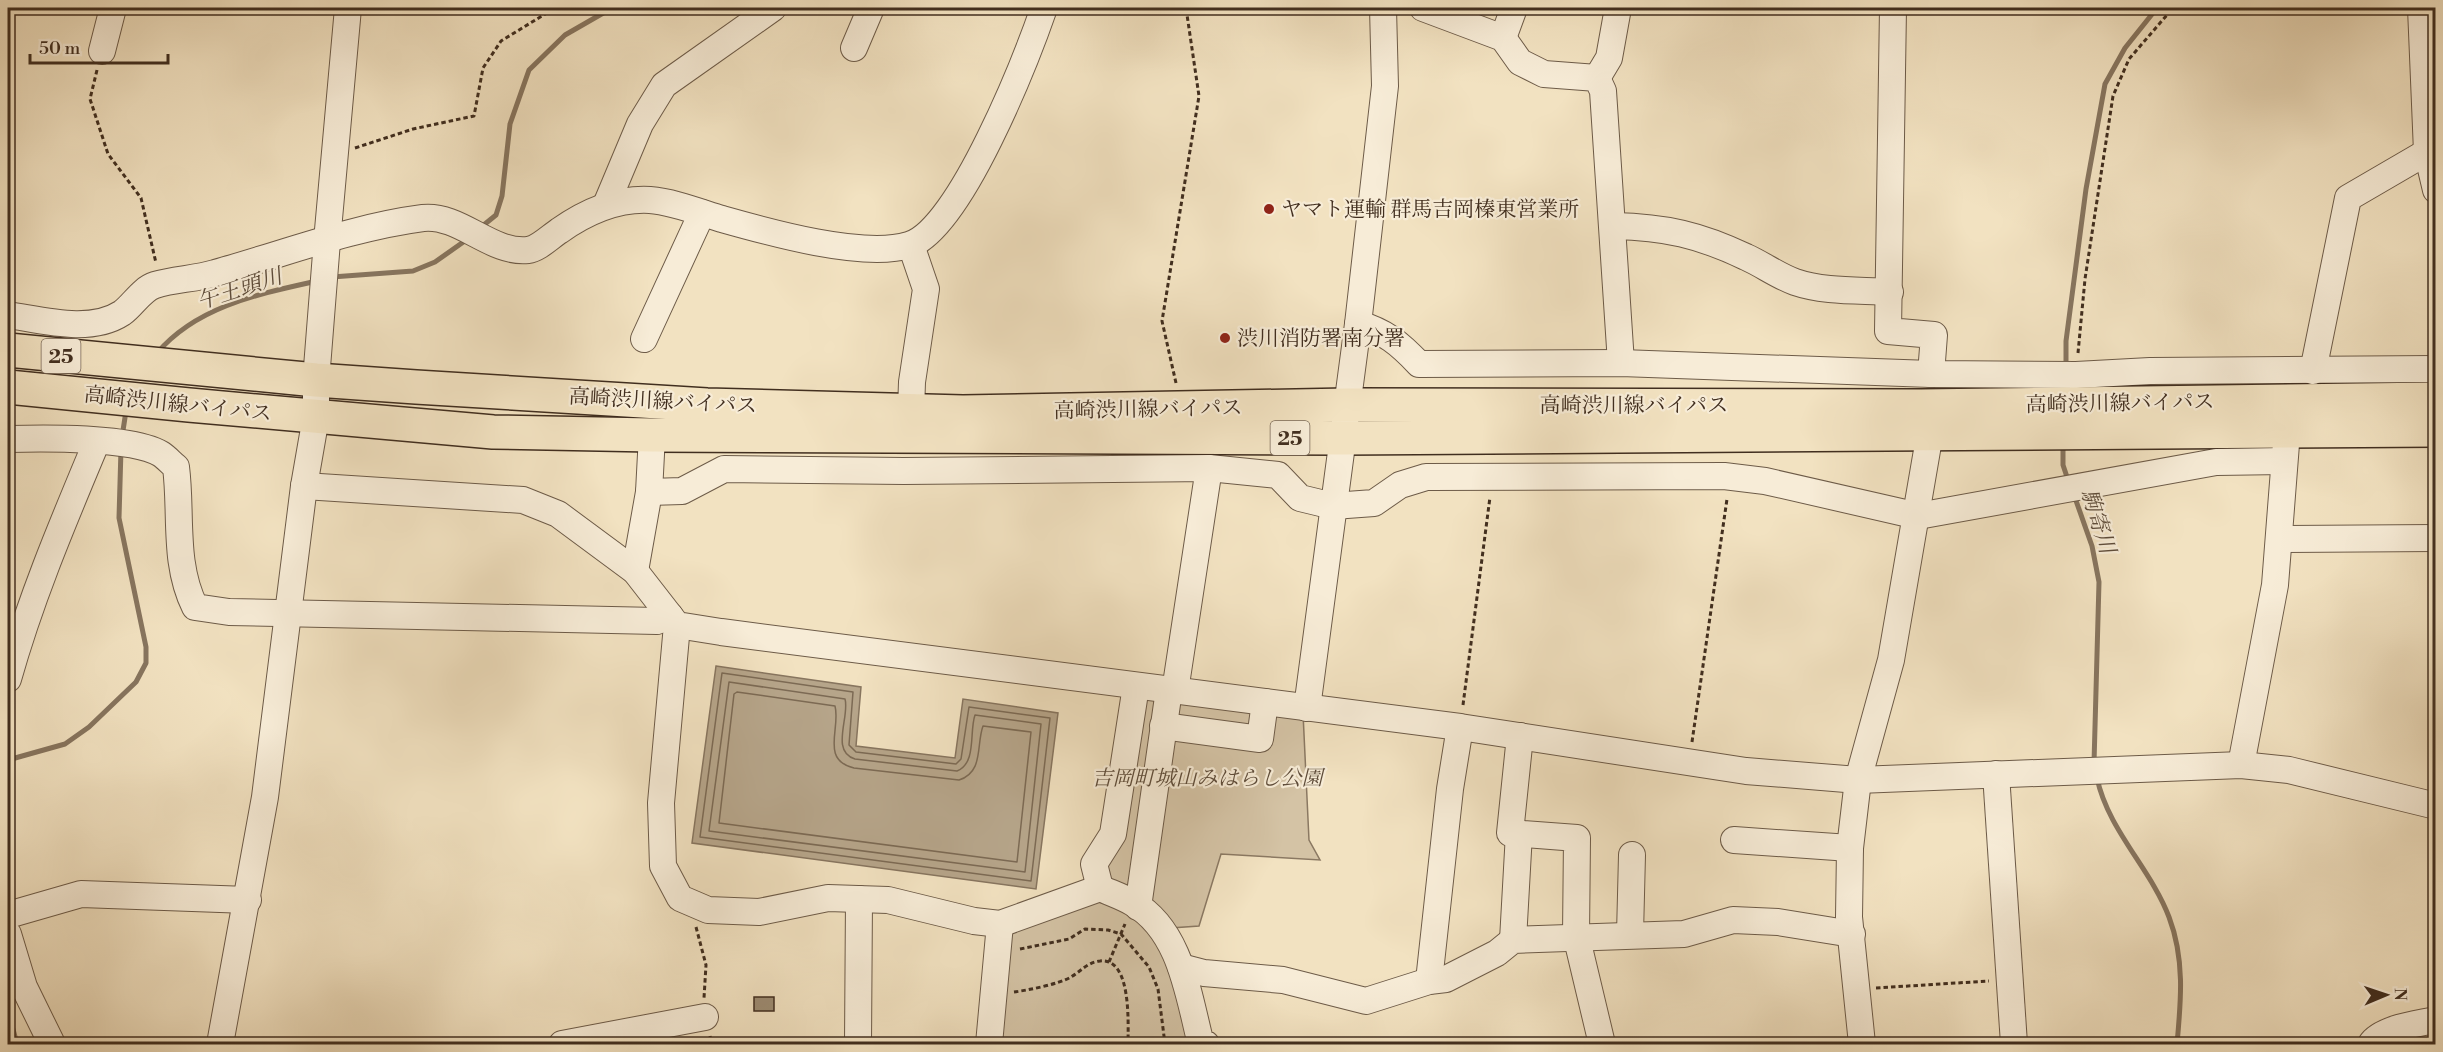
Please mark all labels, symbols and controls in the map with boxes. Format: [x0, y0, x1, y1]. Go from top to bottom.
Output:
scale bar [30, 27, 168, 65]
text: 50 m [39, 37, 81, 60]
place label: ヤマト運輸 群馬吉岡榛東営業所 [1281, 197, 1579, 223]
marker: ヤマト運輸 群馬吉岡榛東営業所 [1262, 202, 1276, 216]
water label: 午王頭川 [193, 262, 287, 316]
place label: 渋川消防署南分署 [1237, 326, 1405, 352]
marker: 渋川消防署南分署 [1218, 331, 1232, 345]
road number: 25 [42, 339, 80, 373]
street label: 高崎渋川線バイパス [83, 382, 273, 428]
street label: 高崎渋川線バイパス [568, 384, 758, 420]
street label: 高崎渋川線バイパス [2026, 389, 2215, 419]
street label: 高崎渋川線バイパス [1540, 393, 1728, 419]
street label: 高崎渋川線バイパス [1054, 395, 1243, 425]
road number: 25 [1270, 421, 1310, 455]
water label: 駒寄川 [2075, 486, 2121, 559]
park label: 吉岡町城山みはらし公園 [1092, 766, 1325, 792]
north arrow [2356, 965, 2416, 1025]
text: N [2390, 988, 2410, 1002]

